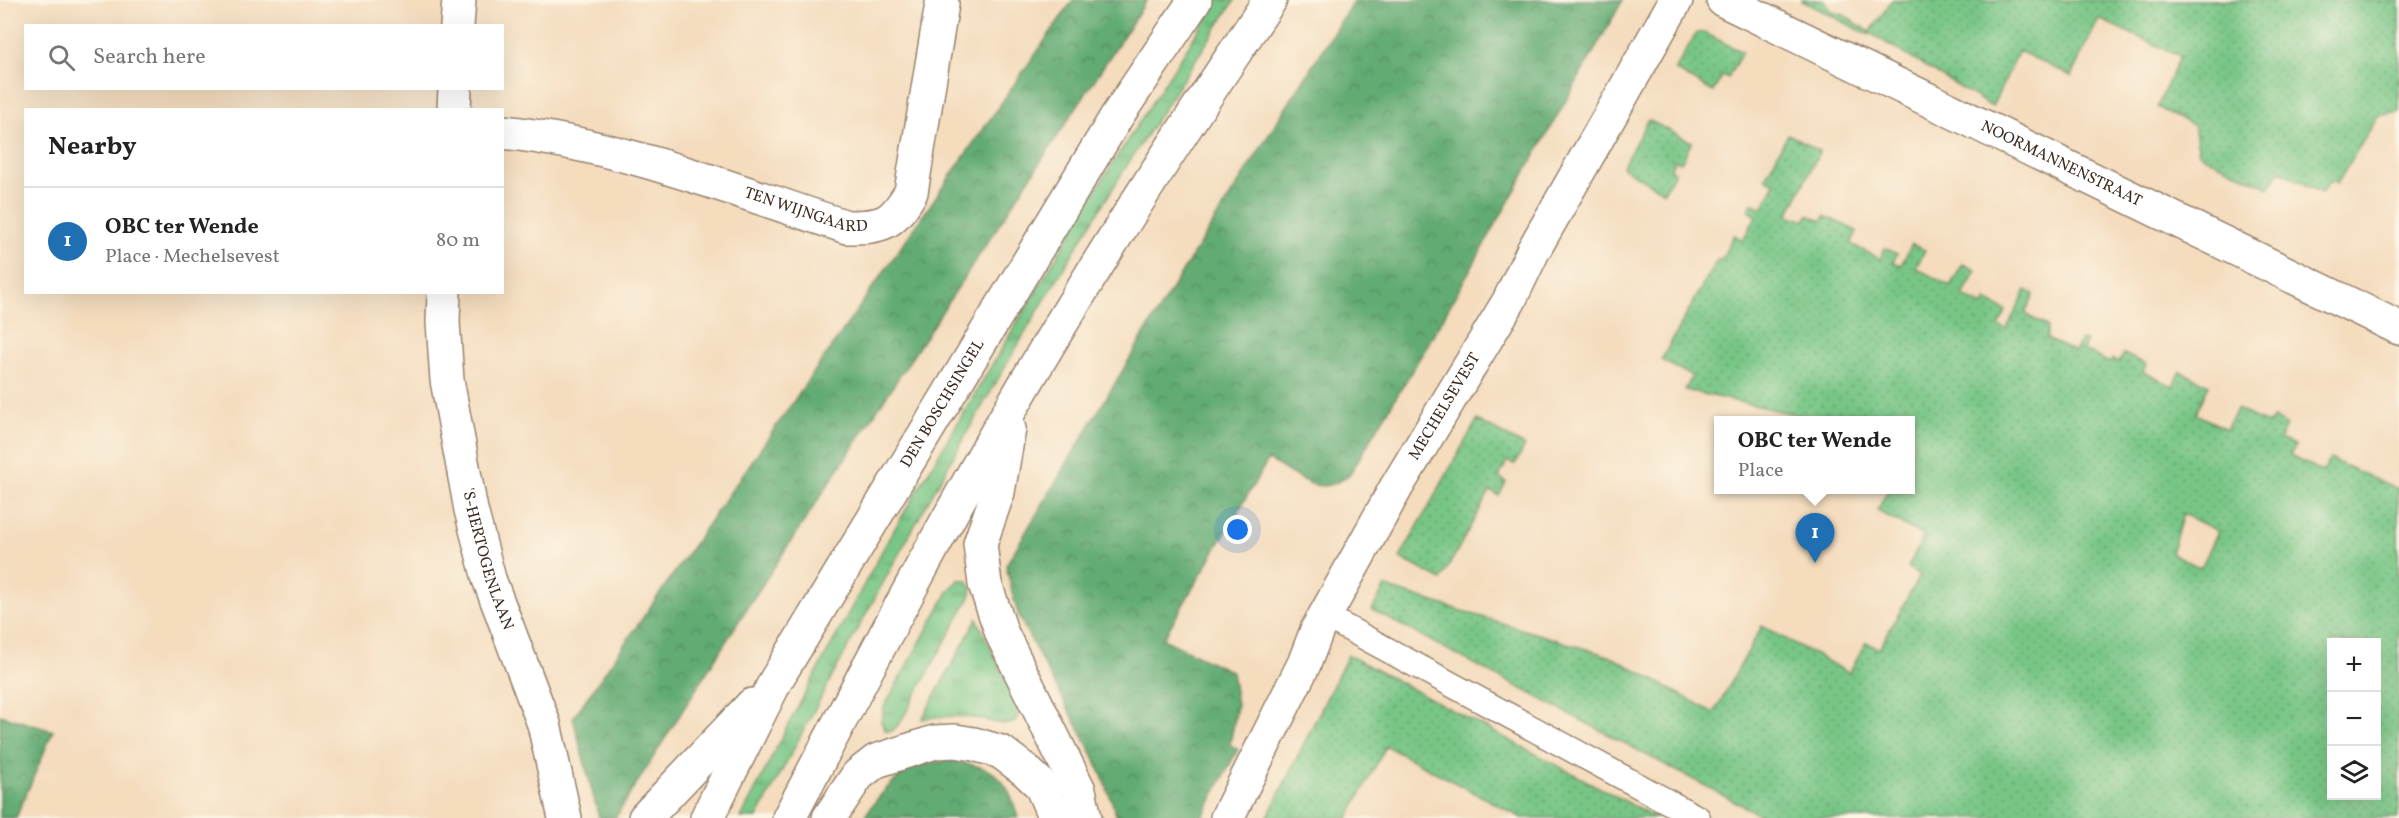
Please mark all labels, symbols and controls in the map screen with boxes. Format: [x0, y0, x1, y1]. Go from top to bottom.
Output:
search box [24, 24, 504, 90]
icon: search [45, 41, 78, 74]
text: Search here [93, 42, 206, 73]
street label: NOORMANNENSTRAAT [1977, 116, 2146, 213]
text: Nearby [48, 129, 137, 165]
street label: TEN WIJNGAARD [741, 182, 869, 238]
text: OBC ter Wende [105, 212, 259, 243]
text: 1 [63, 227, 72, 255]
text: 80 m [436, 227, 480, 255]
text: Place · Mechelsevest [105, 243, 280, 271]
street label: DEN BOSCHSINGEL [896, 336, 990, 472]
street label: MECHELSEVEST [1404, 349, 1486, 465]
popup [1714, 416, 1915, 494]
text: OBC ter Wende [1738, 426, 1891, 457]
text: Place [1738, 457, 1784, 485]
street label: 'S-HERTOGENLAAN [456, 486, 518, 633]
pin: 1 [1796, 514, 1834, 563]
your location [1223, 515, 1252, 544]
map controls [2327, 638, 2381, 800]
button: + [2327, 638, 2381, 692]
button: − [2327, 692, 2381, 746]
button: layers [2327, 746, 2381, 800]

